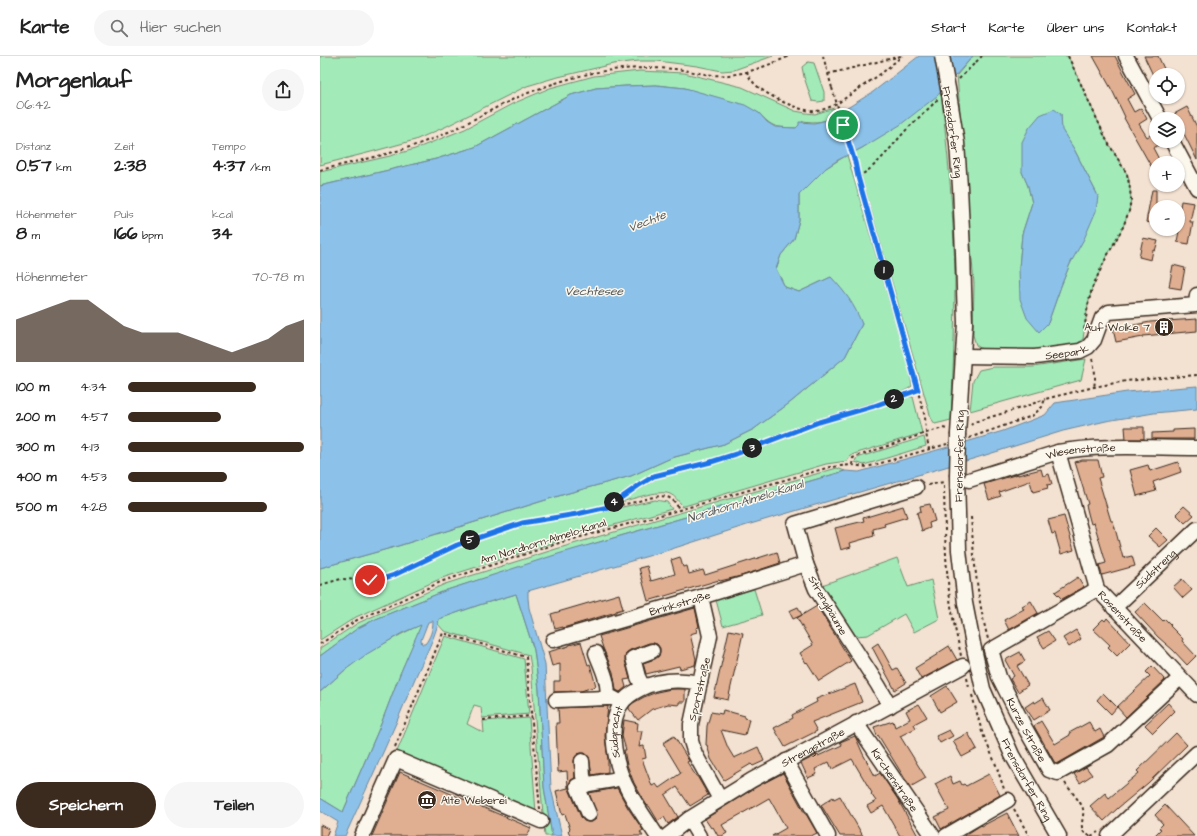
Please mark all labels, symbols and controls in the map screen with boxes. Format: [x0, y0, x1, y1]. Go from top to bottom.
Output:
search box [94, 10, 374, 46]
text: Karte [20, 14, 70, 41]
icon: search [108, 17, 130, 39]
text: Hier suchen [140, 17, 221, 38]
text: Start [931, 18, 966, 38]
text: Karte [988, 18, 1025, 38]
text: Über uns [1047, 18, 1105, 38]
text: Kontakt [1127, 18, 1177, 38]
text: Morgenlauf [16, 65, 132, 96]
map controls [1149, 68, 1185, 236]
button: locate [1149, 68, 1185, 104]
button: share [262, 69, 304, 111]
street label: Frensdorfer Ring [938, 85, 966, 179]
text: 06:42 [16, 96, 51, 114]
pin [826, 108, 860, 142]
button: layers [1149, 112, 1185, 148]
icon: arrive [832, 114, 854, 136]
text: Distanz [16, 139, 51, 154]
text: Zeit [114, 139, 135, 154]
text: Tempo [212, 139, 246, 154]
text: 0.57 [16, 154, 52, 178]
text: 2:38 [114, 154, 146, 178]
text: 4:37 [212, 154, 246, 178]
button: + [1149, 156, 1185, 192]
text: km [52, 160, 71, 175]
text: /km [246, 160, 270, 175]
button: − [1149, 200, 1185, 236]
water label: Vechte [626, 206, 669, 236]
text: Höhenmeter [16, 207, 77, 222]
text: Puls [114, 207, 134, 222]
text: kcal [212, 207, 233, 222]
text: 8 [16, 222, 27, 246]
text: 166 [114, 222, 138, 246]
text: 34 [212, 222, 232, 246]
text: m [27, 228, 40, 243]
text: bpm [138, 228, 163, 243]
pin: 1 [874, 260, 894, 280]
text: 1 [883, 262, 885, 277]
text: Höhenmeter [16, 268, 88, 286]
text: 70–78 m [252, 268, 304, 286]
water label: Vechtesee [565, 283, 623, 300]
building icon: Auf Wolke 7 [1153, 316, 1175, 338]
place label: Auf Wolke 7 [1084, 320, 1150, 335]
street label: Seepark [1044, 341, 1091, 364]
text: 100 m [16, 378, 49, 396]
text: 4:34 [80, 378, 106, 396]
pin: 2 [884, 389, 904, 409]
text: 2 [891, 391, 897, 406]
text: 200 m [16, 408, 55, 426]
text: 4:57 [80, 408, 108, 426]
street label: Frensdorfer Ring [951, 409, 969, 502]
text: 300 m [16, 438, 54, 456]
text: 4:13 [80, 438, 99, 456]
pin: 3 [742, 438, 762, 458]
text: 3 [749, 440, 755, 455]
street label: Wiesenstraße [1044, 440, 1116, 463]
text: 400 m [16, 468, 57, 486]
text: 4:53 [80, 468, 107, 486]
water label: Nordhorn-Almelo-Kanal [685, 475, 808, 527]
pin: 4 [604, 492, 624, 512]
text: 4 [610, 494, 618, 509]
text: 500 m [16, 498, 57, 516]
text: 4:28 [80, 498, 107, 516]
street label: Am Nordhorn-Almelo-Kanal [478, 515, 608, 568]
pin: 5 [460, 530, 480, 550]
text: 5 [466, 532, 474, 547]
street label: Südstreng [1132, 546, 1180, 592]
pin [353, 563, 387, 597]
icon: check [359, 569, 381, 591]
street label: Strengbäume [804, 573, 851, 638]
street label: Brinkstraße [647, 587, 713, 620]
street label: Rasenstraße [1094, 588, 1151, 646]
street label: Sportstraße [685, 656, 714, 723]
street label: Kurze Straße [1003, 695, 1050, 765]
street label: Südgracht [606, 703, 627, 759]
street label: Strengstraße [779, 724, 848, 771]
street label: Frensdorfer Ring [998, 736, 1056, 824]
street label: Kirchenstraße [867, 746, 921, 815]
button: Speichern [16, 782, 156, 828]
button: Teilen [164, 782, 304, 828]
museum icon: Alte Weberei [416, 789, 438, 811]
place label: Alte Weberei [441, 793, 507, 808]

